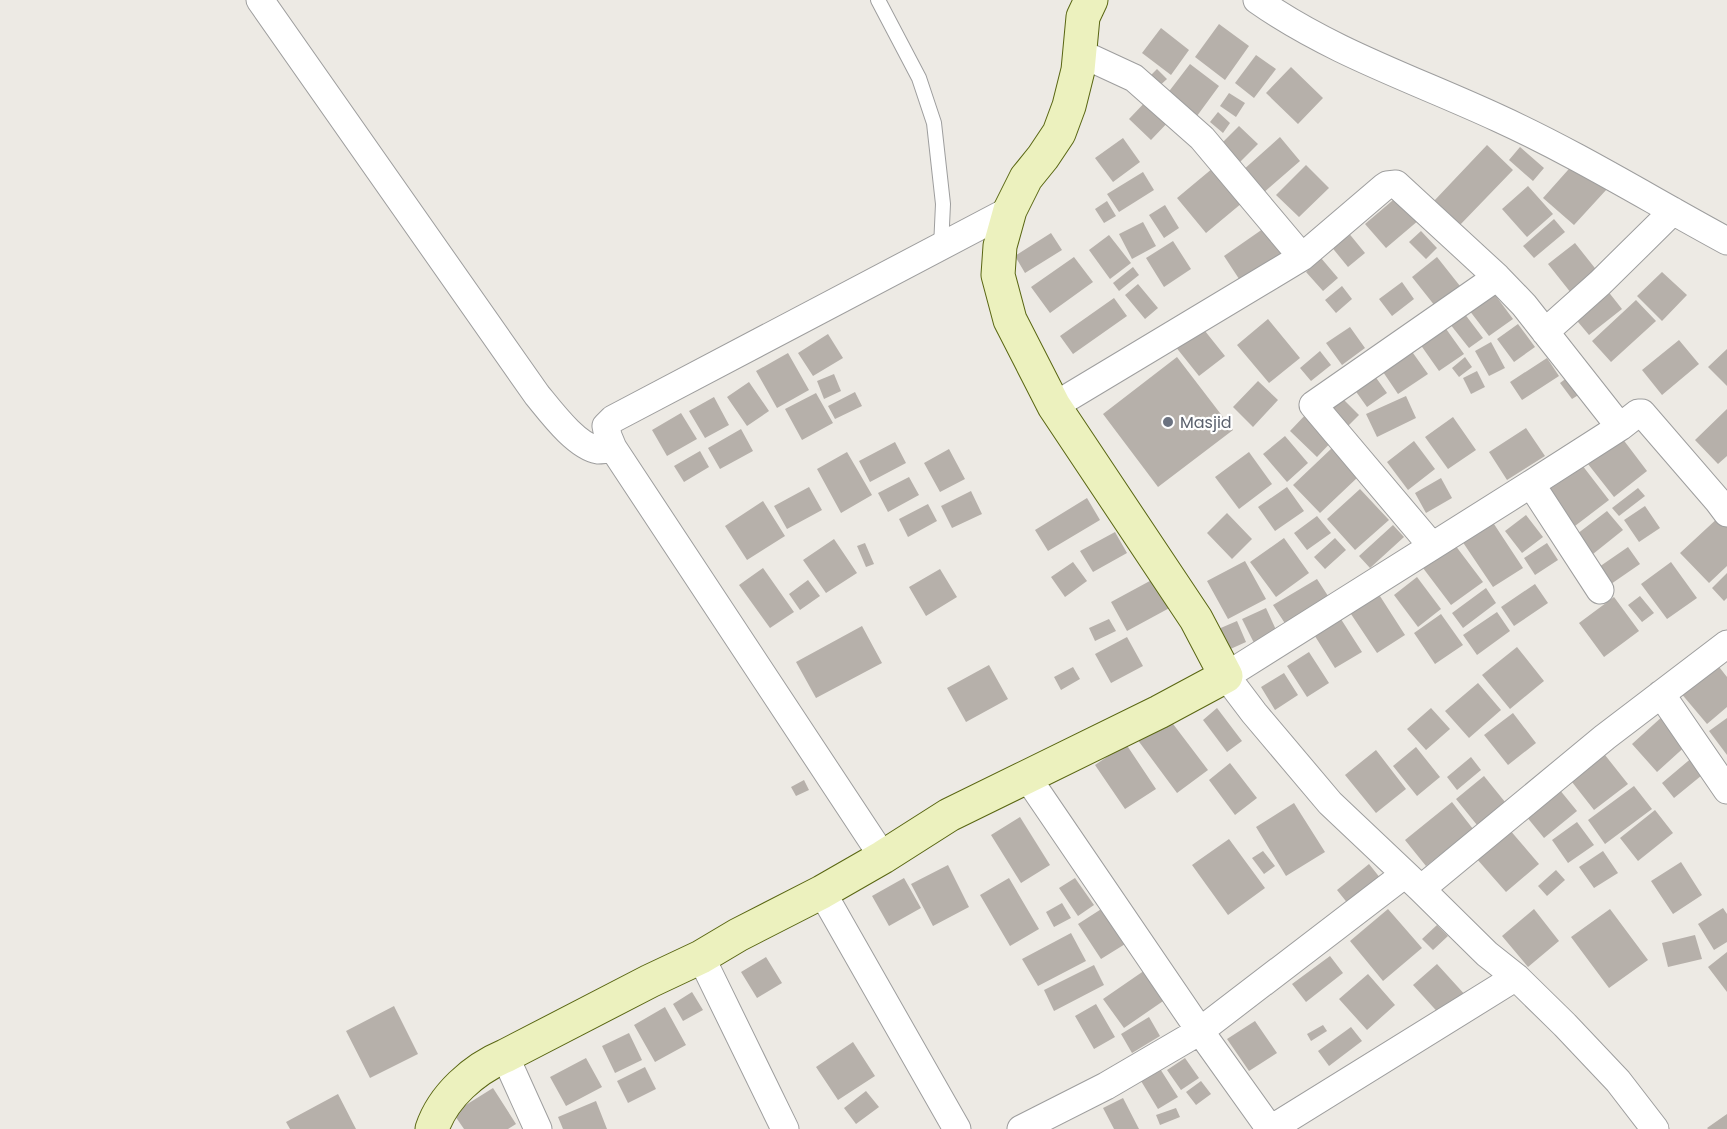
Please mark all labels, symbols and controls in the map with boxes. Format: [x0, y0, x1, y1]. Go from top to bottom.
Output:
place label: Masjid [1180, 411, 1232, 434]
marker: Masjid [1161, 415, 1175, 429]

